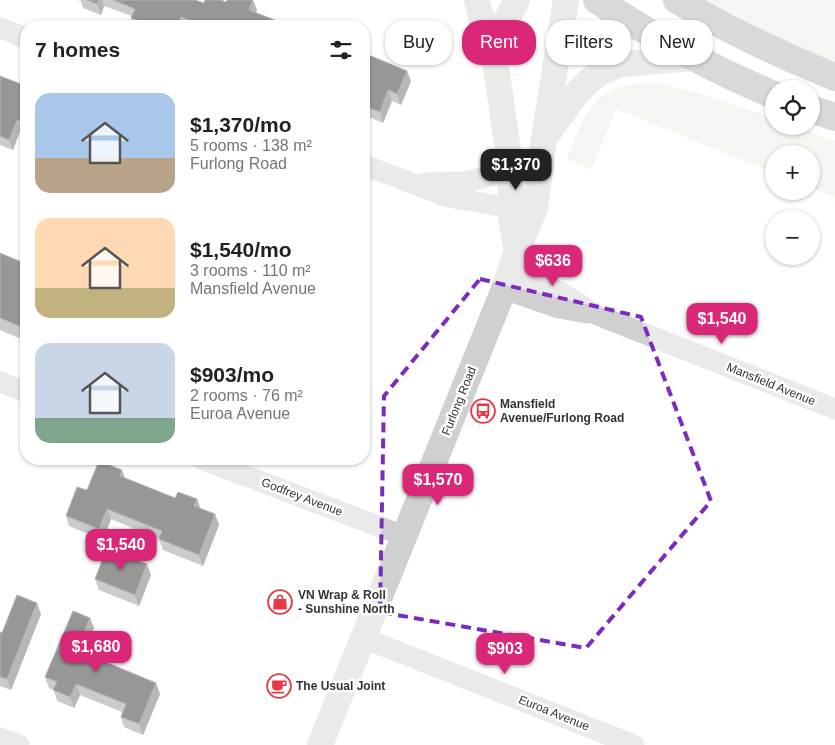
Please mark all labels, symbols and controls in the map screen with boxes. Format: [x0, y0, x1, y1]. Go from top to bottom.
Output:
chip: Buy [385, 20, 452, 65]
chip: Rent [462, 20, 536, 65]
chip: Filters [546, 20, 631, 65]
chip: New [641, 20, 713, 65]
icon: filters [327, 36, 355, 64]
text: 7 homes [35, 38, 120, 61]
map controls [765, 80, 820, 265]
button: locate [765, 80, 820, 135]
icon: home [75, 113, 135, 173]
text: $1,370/mo [190, 113, 292, 136]
text: 5 rooms · 138 m² [190, 137, 312, 154]
button: + [765, 145, 820, 200]
pin: $1,370 [475, 148, 557, 191]
text: Furlong Road [190, 155, 287, 172]
text: $1,370 [492, 156, 540, 173]
button: − [765, 210, 820, 265]
icon: home [75, 238, 135, 298]
text: $1,540/mo [190, 238, 292, 261]
pin: $636 [523, 244, 583, 287]
text: $636 [535, 252, 571, 269]
text: 3 rooms · 110 m² [190, 262, 311, 279]
text: Mansfield Avenue [190, 280, 316, 297]
pin: $1,540 [681, 302, 763, 345]
text: $1,540 [698, 310, 746, 327]
street label: Mansfield Avenue [725, 360, 818, 408]
icon: home [75, 363, 135, 423]
text: $903/mo [190, 363, 274, 386]
street label: Furlong Road [439, 365, 479, 437]
text: 2 rooms · 76 m² [190, 387, 303, 404]
place label: Mansfield Avenue/Furlong Road [500, 397, 624, 425]
bus stop icon: Mansfield Avenue/Furlong Road [470, 398, 496, 424]
text: Euroa Avenue [190, 405, 290, 422]
pin: $1,570 [397, 464, 479, 506]
text: $1,570 [414, 471, 462, 488]
street label: Godfrey Avenue [259, 475, 345, 519]
pin: $1,540 [80, 528, 162, 571]
text: $1,540 [97, 536, 145, 553]
place label: VN Wrap & Roll - Sunshine North [298, 588, 395, 616]
shop icon: VN Wrap & Roll - Sunshine North [267, 589, 293, 615]
pin: $1,680 [55, 630, 137, 673]
pin: $903 [475, 632, 535, 675]
text: $1,680 [72, 638, 120, 655]
text: $903 [487, 640, 523, 657]
cafe icon: The Usual Joint [266, 673, 292, 699]
place label: The Usual Joint [296, 679, 385, 693]
street label: Euroa Avenue [517, 692, 592, 734]

